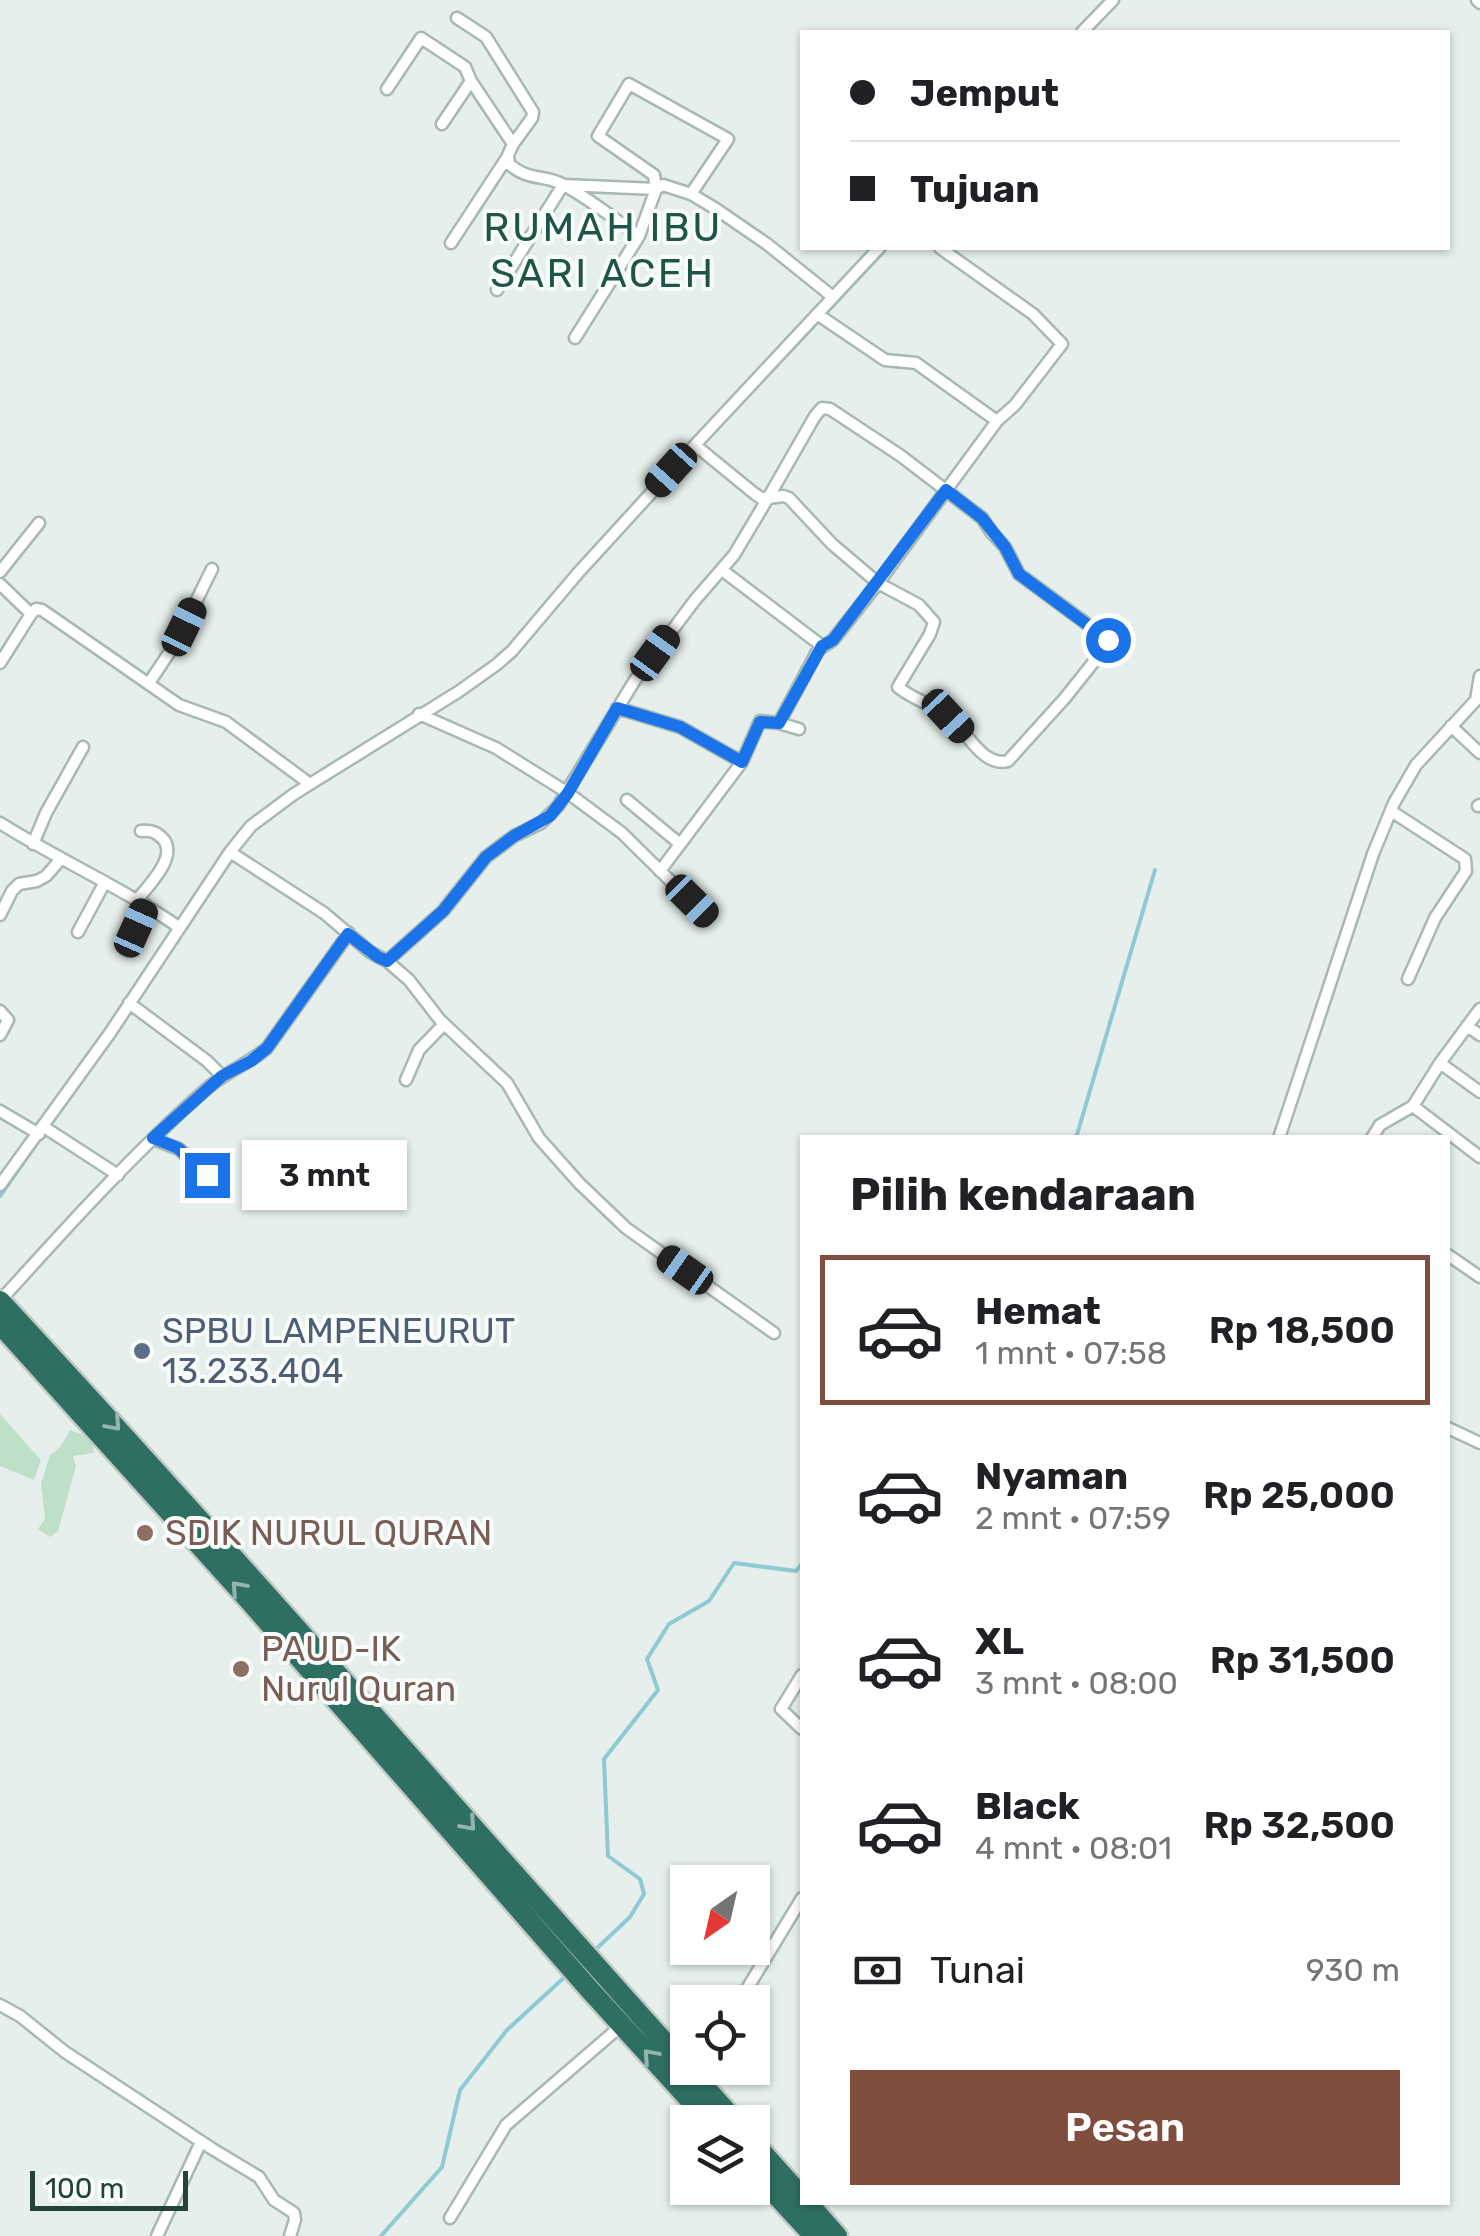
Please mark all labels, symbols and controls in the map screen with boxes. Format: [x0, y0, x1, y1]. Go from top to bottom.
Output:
text: Jemput [910, 70, 1059, 116]
text: Tujuan [910, 166, 1040, 212]
district label: RUMAH IBU SARI ACEH [483, 204, 723, 297]
car [640, 438, 702, 502]
car [157, 593, 211, 661]
route start [1086, 618, 1131, 663]
car [625, 620, 685, 686]
car [917, 684, 979, 748]
car [660, 869, 724, 933]
car [110, 894, 162, 962]
callout: 3 mnt [242, 1140, 407, 1210]
route end [185, 1153, 230, 1198]
text: 3 mnt [279, 1156, 370, 1194]
text: Pilih kendaraan [850, 1168, 1196, 1221]
car [652, 1241, 718, 1299]
icon: car [855, 1285, 945, 1375]
text: Hemat [975, 1288, 1101, 1334]
text: Rp 18,500 [1209, 1307, 1395, 1353]
place label: SPBU LAMPENEURUT 13.233.404 [162, 1310, 515, 1392]
text: 1 mnt · 07:58 [975, 1334, 1167, 1372]
marker: SPBU LAMPENEURUT 13.233.404 [131, 1340, 153, 1362]
one-way arrow [102, 1412, 120, 1431]
icon: car [855, 1450, 945, 1540]
text: Nyaman [975, 1453, 1128, 1499]
text: Rp 25,000 [1203, 1472, 1395, 1518]
text: 2 mnt · 07:59 [975, 1499, 1171, 1537]
place label: SDIK NURUL QURAN [165, 1512, 492, 1554]
marker: SDIK NURUL QURAN [134, 1522, 156, 1544]
one-way arrow [232, 1581, 250, 1600]
icon: car [855, 1615, 945, 1705]
text: XL [975, 1618, 1024, 1664]
place label: PAUD-IK Nurul Quran [261, 1628, 456, 1710]
text: Rp 31,500 [1210, 1637, 1395, 1683]
marker: PAUD-IK Nurul Quran [230, 1658, 252, 1680]
text: 3 mnt · 08:00 [975, 1664, 1178, 1702]
icon: car [855, 1780, 945, 1870]
text: Black [975, 1783, 1080, 1829]
text: Rp 32,500 [1203, 1802, 1395, 1848]
one-way arrow [458, 1812, 476, 1831]
text: 4 mnt · 08:01 [975, 1829, 1172, 1867]
north arrow [670, 1865, 770, 1965]
map controls [670, 1865, 770, 2205]
icon: cash [850, 1943, 905, 1998]
text: Tunai [930, 1947, 1025, 1993]
text: 930 m [1306, 1951, 1400, 1989]
button: locate [670, 1985, 770, 2085]
one-way arrow [643, 2049, 661, 2068]
button: Pesan [850, 2070, 1400, 2185]
button: layers [670, 2105, 770, 2205]
scale bar [30, 2166, 188, 2210]
text: 100 m [45, 2172, 124, 2205]

